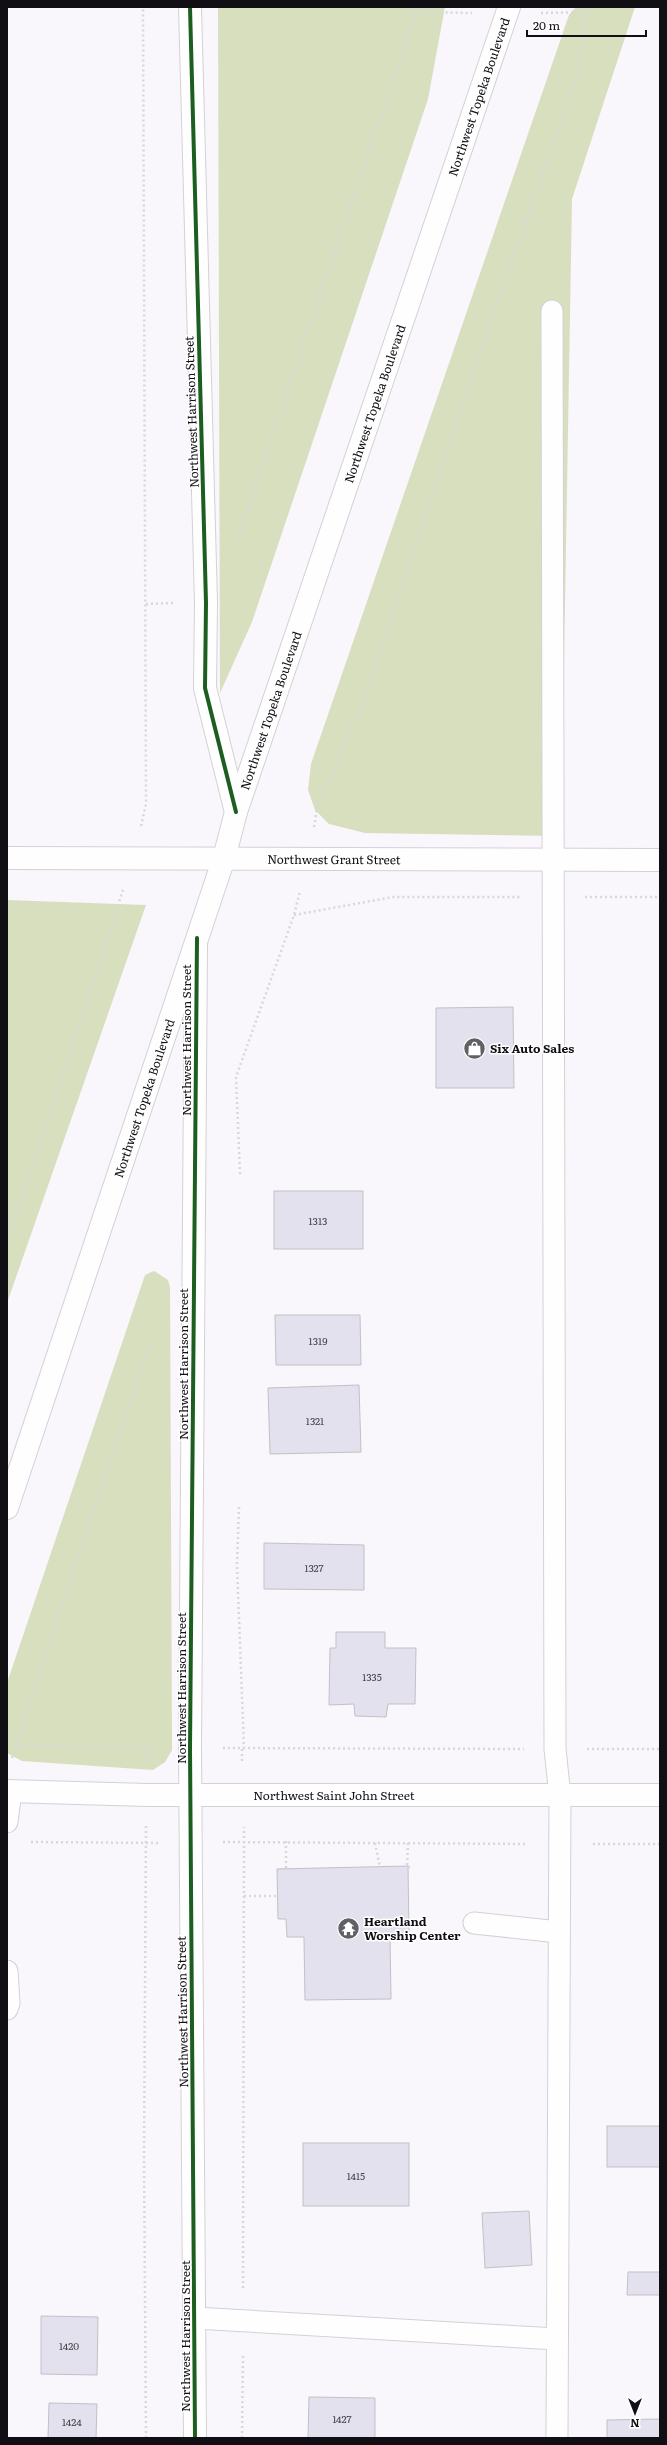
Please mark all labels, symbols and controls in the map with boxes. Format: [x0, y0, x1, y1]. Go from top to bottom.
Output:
scale bar [527, 12, 646, 38]
street label: Northwest Topeka Boulevard [443, 14, 514, 179]
text: 20 m [533, 16, 560, 34]
street label: Northwest Topeka Boulevard [339, 321, 410, 485]
street label: Northwest Harrison Street [179, 336, 203, 488]
street label: Northwest Topeka Boulevard [235, 628, 306, 792]
street label: Northwest Grant Street [267, 850, 401, 868]
street label: Northwest Harrison Street [177, 964, 195, 1116]
street label: Northwest Topeka Boulevard [109, 1016, 179, 1180]
shop icon: Six Auto Sales [462, 1035, 488, 1061]
place label: Six Auto Sales [490, 1039, 574, 1057]
house number: 1313 [309, 1213, 327, 1228]
street label: Northwest Harrison Street [174, 1288, 192, 1440]
house number: 1319 [309, 1333, 327, 1348]
house number: 1321 [306, 1413, 324, 1428]
house number: 1327 [304, 1560, 324, 1575]
street label: Northwest Harrison Street [172, 1612, 190, 1764]
house number: 1335 [362, 1669, 382, 1684]
street label: Northwest Saint John Street [253, 1786, 415, 1804]
place label: Heartland Worship Center [364, 1912, 461, 1944]
temple icon: Heartland Worship Center [335, 1915, 361, 1941]
street label: Northwest Harrison Street [172, 1936, 192, 2088]
house number: 1415 [347, 2168, 365, 2183]
street label: Northwest Harrison Street [176, 2260, 194, 2412]
house number: 1420 [59, 2338, 79, 2353]
north arrow [615, 2393, 655, 2433]
house number: 1427 [332, 2411, 352, 2426]
house number: 1424 [62, 2414, 82, 2429]
text: N [630, 2416, 640, 2432]

